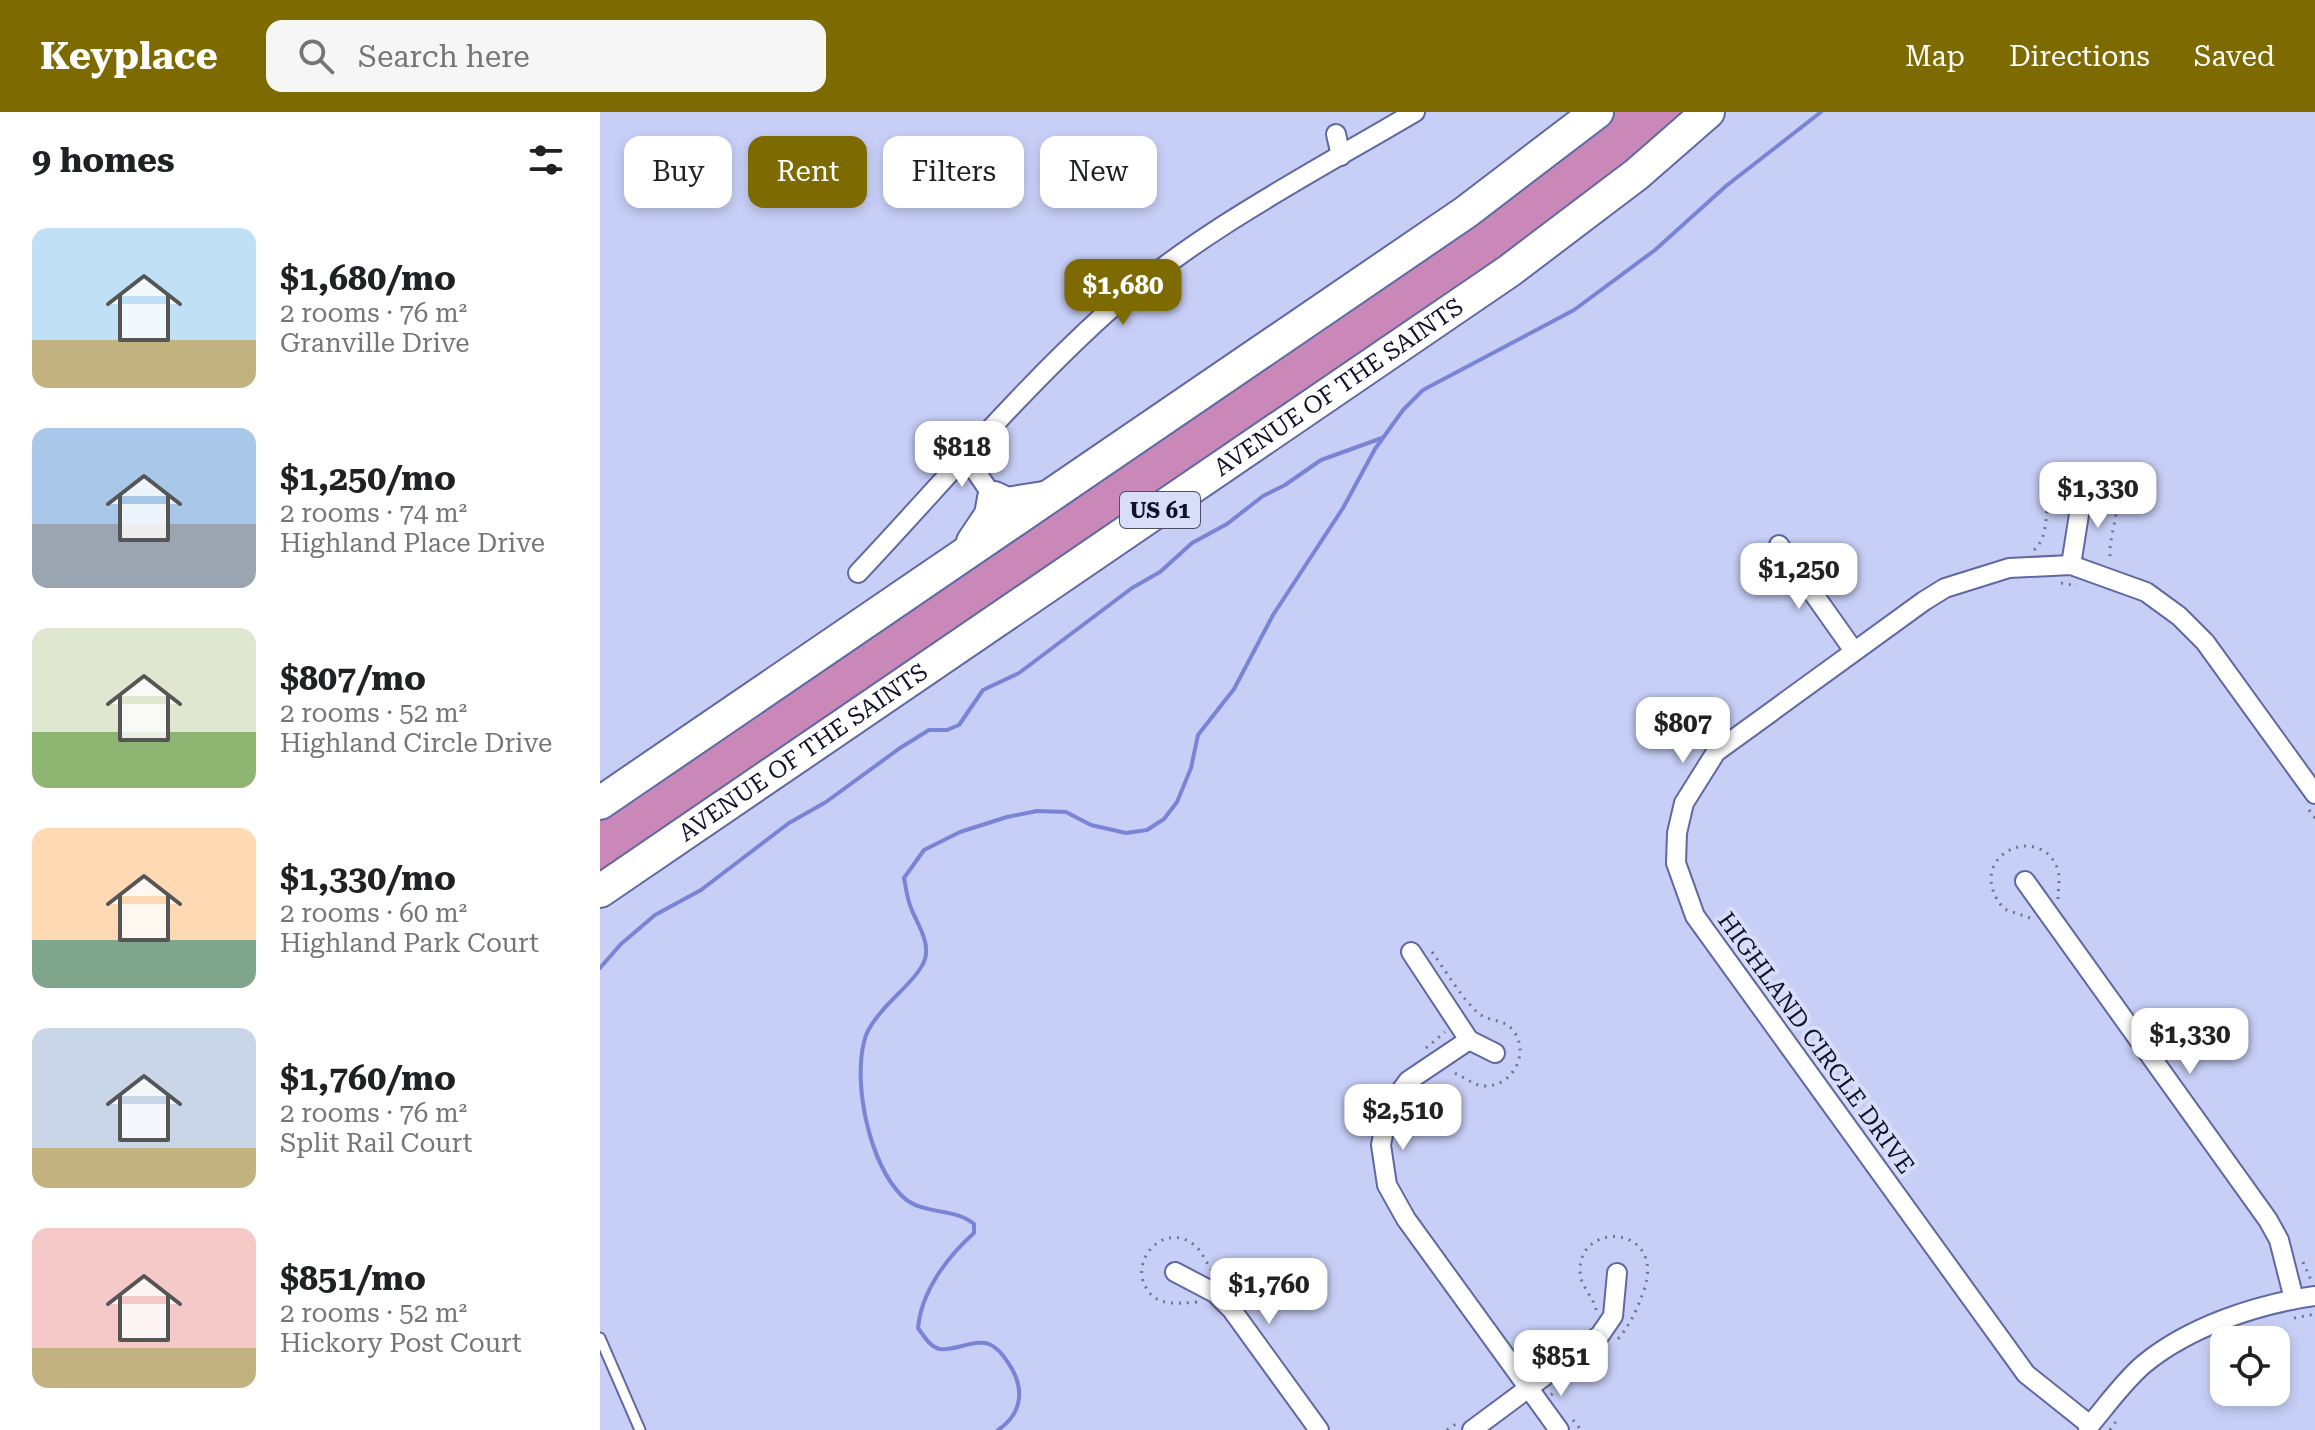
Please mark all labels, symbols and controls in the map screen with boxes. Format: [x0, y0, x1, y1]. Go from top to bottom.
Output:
search box [266, 20, 826, 92]
text: Keyplace [40, 34, 218, 78]
icon: search [294, 34, 338, 78]
text: Search here [358, 39, 530, 74]
text: Map [1905, 40, 1965, 73]
text: Directions [2009, 40, 2150, 73]
text: Saved [2194, 40, 2275, 73]
chip: Buy [624, 136, 732, 208]
chip: Rent [748, 136, 867, 208]
chip: Filters [883, 136, 1024, 208]
chip: New [1040, 136, 1157, 208]
icon: filters [524, 138, 568, 182]
text: 9 homes [32, 140, 175, 180]
text: $1,680/mo [280, 258, 456, 298]
pin: $1,680 [1058, 259, 1188, 327]
icon: home [96, 260, 192, 356]
text: $1,680 [1082, 270, 1164, 300]
street label: AVENUE OF THE SAINTS [1209, 293, 1468, 482]
text: 2 rooms · 76 m² [280, 298, 467, 328]
text: Granville Drive [280, 328, 470, 358]
pin: $818 [915, 421, 1009, 489]
text: $818 [933, 432, 991, 462]
text: $1,250/mo [280, 458, 456, 498]
icon: home [96, 460, 192, 556]
pin: $1,330 [2033, 462, 2163, 530]
text: $1,330 [2057, 473, 2139, 503]
road number: US 61 [1120, 492, 1200, 528]
text: 2 rooms · 74 m² [280, 498, 467, 528]
text: Highland Place Drive [280, 528, 545, 558]
pin: $1,250 [1734, 543, 1864, 611]
text: $1,250 [1758, 554, 1840, 584]
text: $807/mo [280, 658, 426, 698]
street label: AVENUE OF THE SAINTS [673, 658, 933, 847]
icon: home [96, 660, 192, 756]
pin: $807 [1636, 697, 1730, 765]
text: 2 rooms · 52 m² [280, 698, 467, 728]
text: $807 [1654, 708, 1712, 738]
text: Highland Circle Drive [280, 728, 552, 758]
text: $1,330/mo [280, 858, 456, 898]
icon: home [96, 860, 192, 956]
text: 2 rooms · 60 m² [280, 898, 467, 928]
street label: HIGHLAND CIRCLE DRIVE [1712, 907, 1920, 1179]
text: Highland Park Court [280, 928, 539, 958]
pin: $1,330 [2125, 1008, 2255, 1076]
text: $1,330 [2149, 1019, 2231, 1049]
text: $1,760/mo [280, 1058, 456, 1098]
icon: home [96, 1060, 192, 1156]
pin: $2,510 [1338, 1084, 1468, 1152]
text: $2,510 [1362, 1095, 1444, 1125]
text: 2 rooms · 76 m² [280, 1098, 467, 1128]
text: Split Rail Court [280, 1128, 472, 1158]
text: $851/mo [280, 1258, 426, 1298]
pin: $1,760 [1204, 1258, 1334, 1326]
icon: home [96, 1260, 192, 1356]
text: $1,760 [1228, 1269, 1310, 1299]
text: 2 rooms · 52 m² [280, 1298, 467, 1328]
map controls [2210, 1326, 2290, 1406]
button: locate [2210, 1326, 2290, 1406]
text: Hickory Post Court [280, 1328, 522, 1358]
pin: $851 [1514, 1330, 1608, 1398]
text: $851 [1532, 1341, 1590, 1371]

